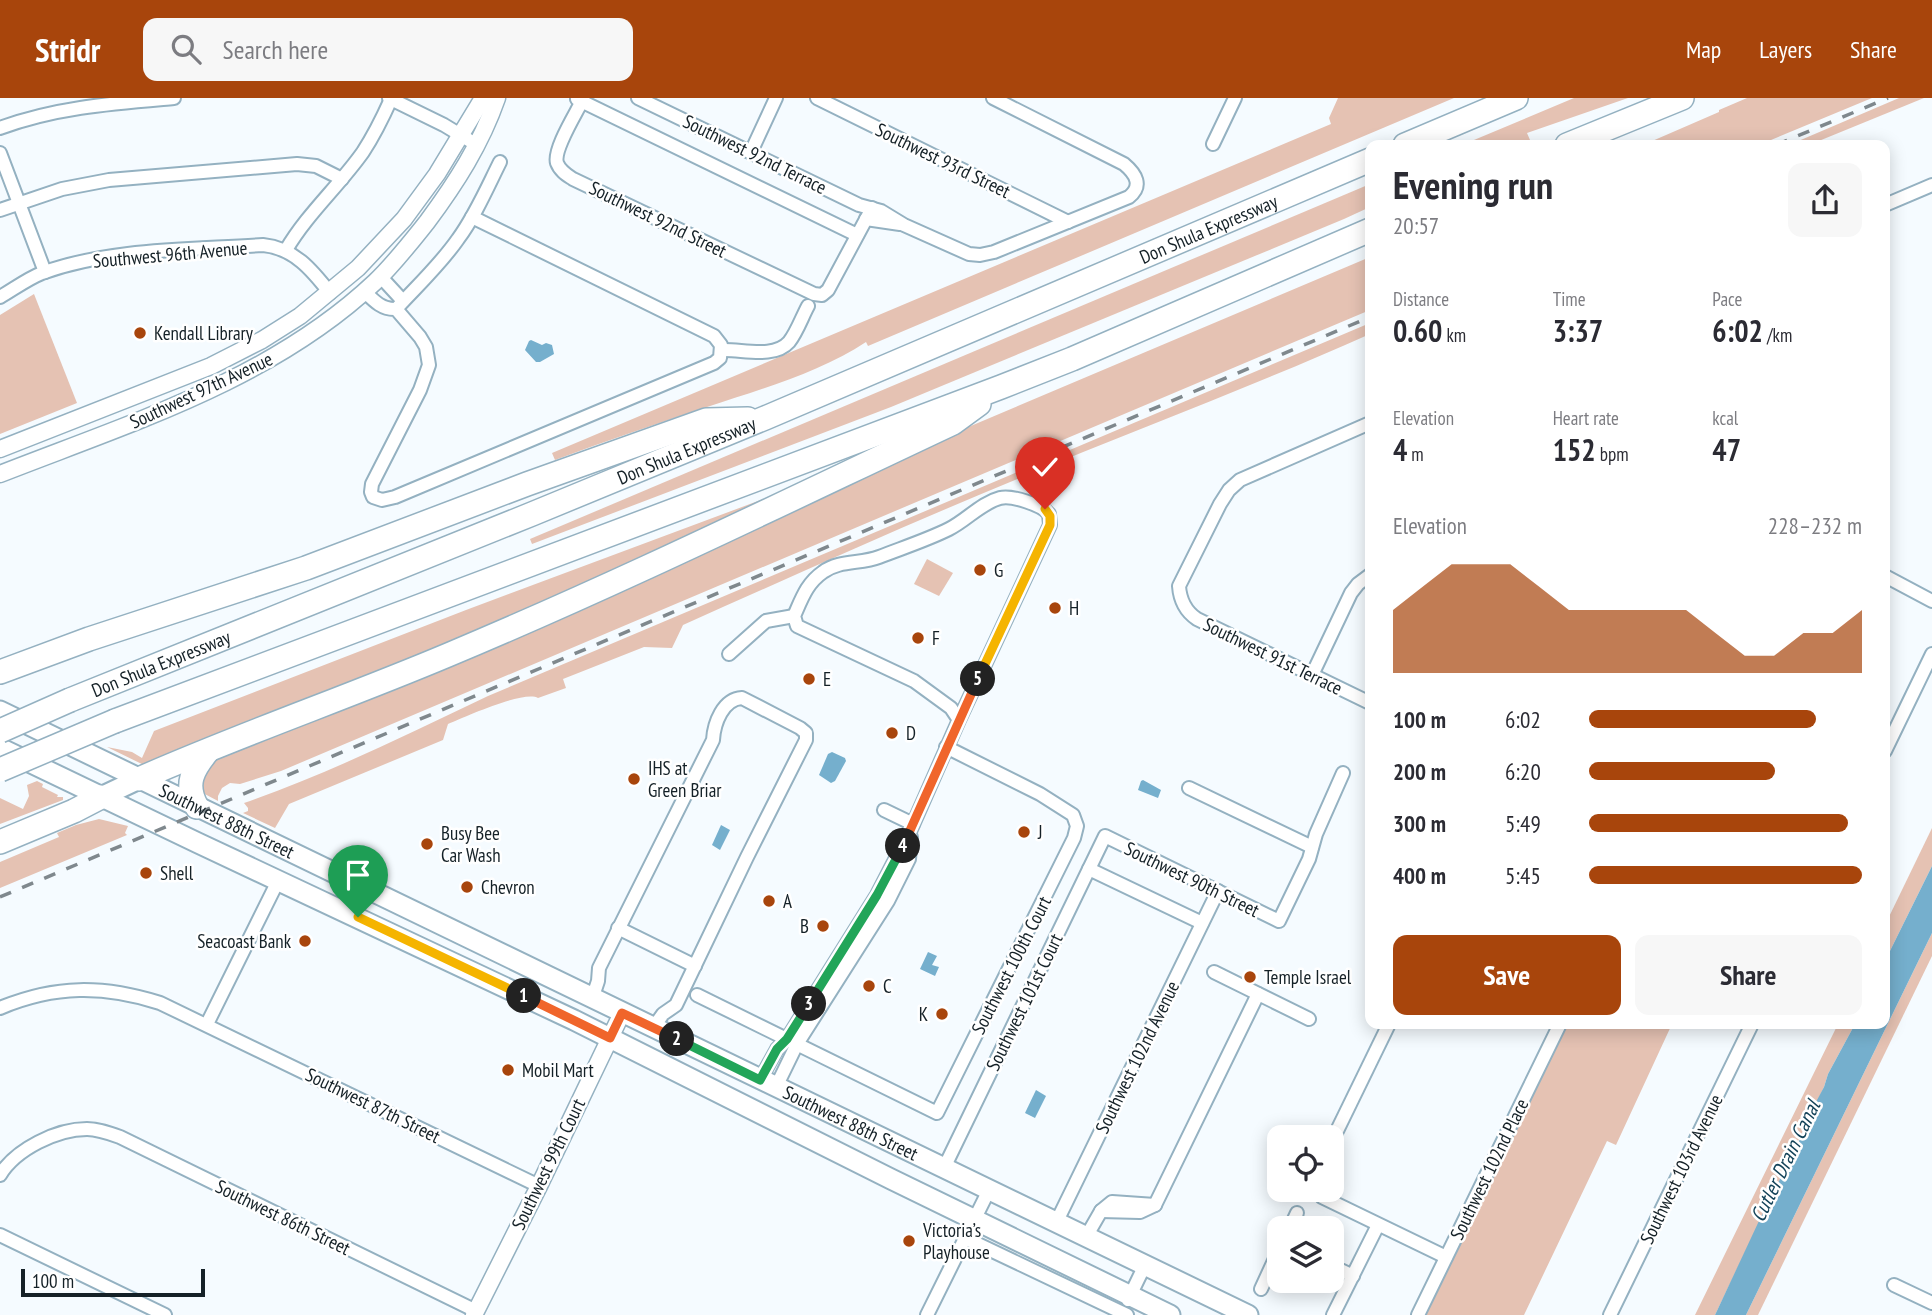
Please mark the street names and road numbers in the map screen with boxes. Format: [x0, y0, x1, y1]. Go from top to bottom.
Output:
street label: Southwest 92nd Terrace [679, 109, 831, 199]
street label: Southwest 93rd Street [872, 117, 1015, 203]
street label: Southwest 92nd Street [585, 175, 731, 263]
street label: Don Shula Expressway [1136, 189, 1282, 269]
street label: Southwest 96th Avenue [92, 235, 248, 273]
street label: Southwest 97th Avenue [126, 346, 276, 434]
street label: Don Shula Expressway [614, 411, 760, 490]
street label: Southwest 91st Terrace [1200, 612, 1347, 700]
street label: Don Shula Expressway [88, 624, 235, 702]
street label: Southwest 88th Street [155, 778, 299, 864]
street label: Southwest 90th Street [1121, 836, 1264, 922]
street label: Southwest 100th Court [966, 891, 1056, 1038]
street label: Southwest 101st Court [980, 929, 1068, 1074]
street label: Southwest 102nd Avenue [1090, 977, 1184, 1137]
street label: Southwest 87th Street [302, 1062, 445, 1148]
street label: Southwest 88th Street [779, 1080, 923, 1166]
street label: Southwest 103rd Avenue [1634, 1090, 1728, 1248]
street label: Southwest 99th Court [506, 1094, 590, 1234]
street label: Southwest 102nd Place [1444, 1094, 1534, 1243]
street label: Southwest 86th Street [212, 1174, 355, 1260]

